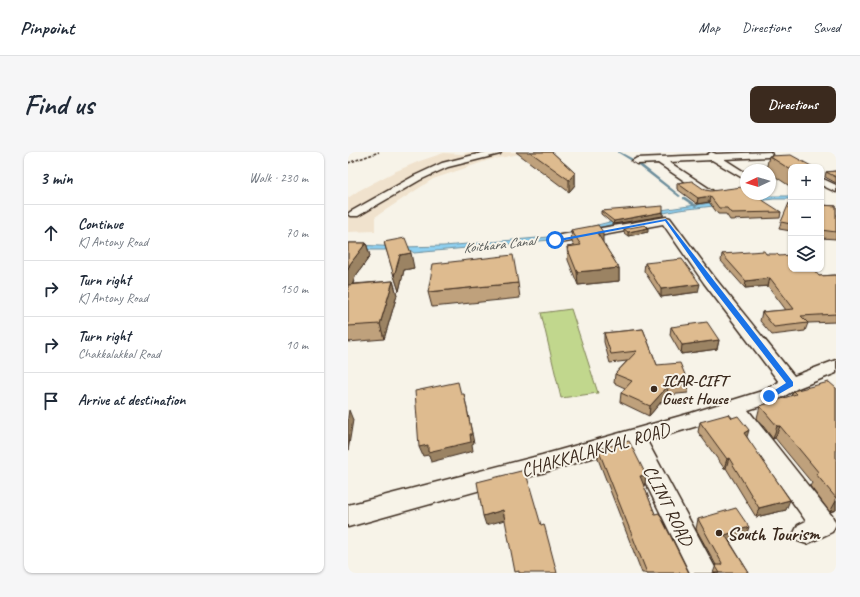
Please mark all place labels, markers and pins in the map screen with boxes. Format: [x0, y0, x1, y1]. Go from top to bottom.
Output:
place label: ICAR-CIFT Guest House [662, 371, 732, 409]
marker: ICAR-CIFT Guest House [649, 384, 659, 394]
place label: South Tourism [727, 522, 821, 546]
marker: South Tourism [714, 528, 724, 538]

